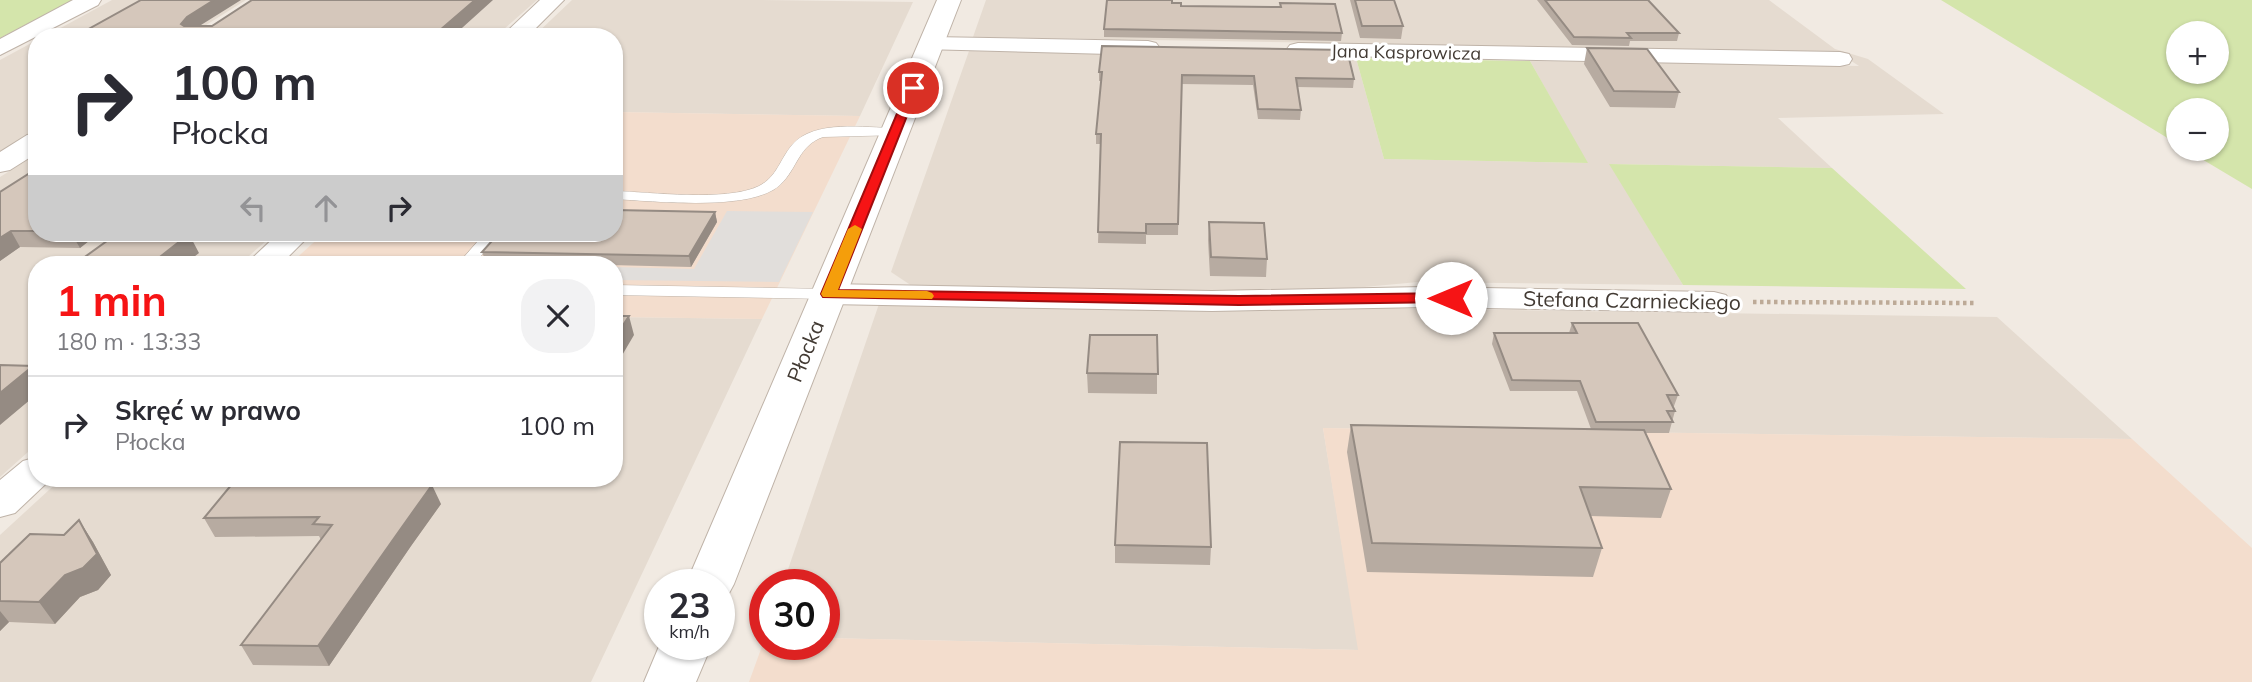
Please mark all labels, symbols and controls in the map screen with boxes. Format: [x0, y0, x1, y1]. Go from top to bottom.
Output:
map controls [2166, 21, 2229, 161]
button: + [2166, 21, 2229, 84]
street label: Jana Kasprowicza [1331, 39, 1481, 65]
text: 100 m [171, 51, 317, 112]
icon: right [56, 56, 147, 147]
pin [883, 58, 943, 118]
icon: arrive [894, 69, 932, 107]
button: − [2166, 98, 2229, 161]
text: Płocka [171, 112, 269, 152]
icon: left [234, 189, 272, 227]
icon: ahead [307, 189, 345, 227]
icon: right [380, 189, 418, 227]
position arrow [1414, 261, 1488, 335]
text: 1 min [56, 274, 167, 327]
button: close [521, 279, 595, 353]
street label: Stefana Czarnieckiego [1523, 285, 1741, 315]
street label: Płocka [781, 316, 829, 386]
text: 180 m · 13:33 [56, 327, 201, 356]
text: Skręć w prawo [115, 394, 301, 427]
icon: right [56, 406, 94, 444]
text: 100 m [519, 409, 595, 442]
text: Płocka [115, 427, 186, 456]
speed limit sign: 30 [749, 569, 840, 660]
text: 23 [668, 583, 711, 627]
text: km/h [669, 620, 710, 643]

